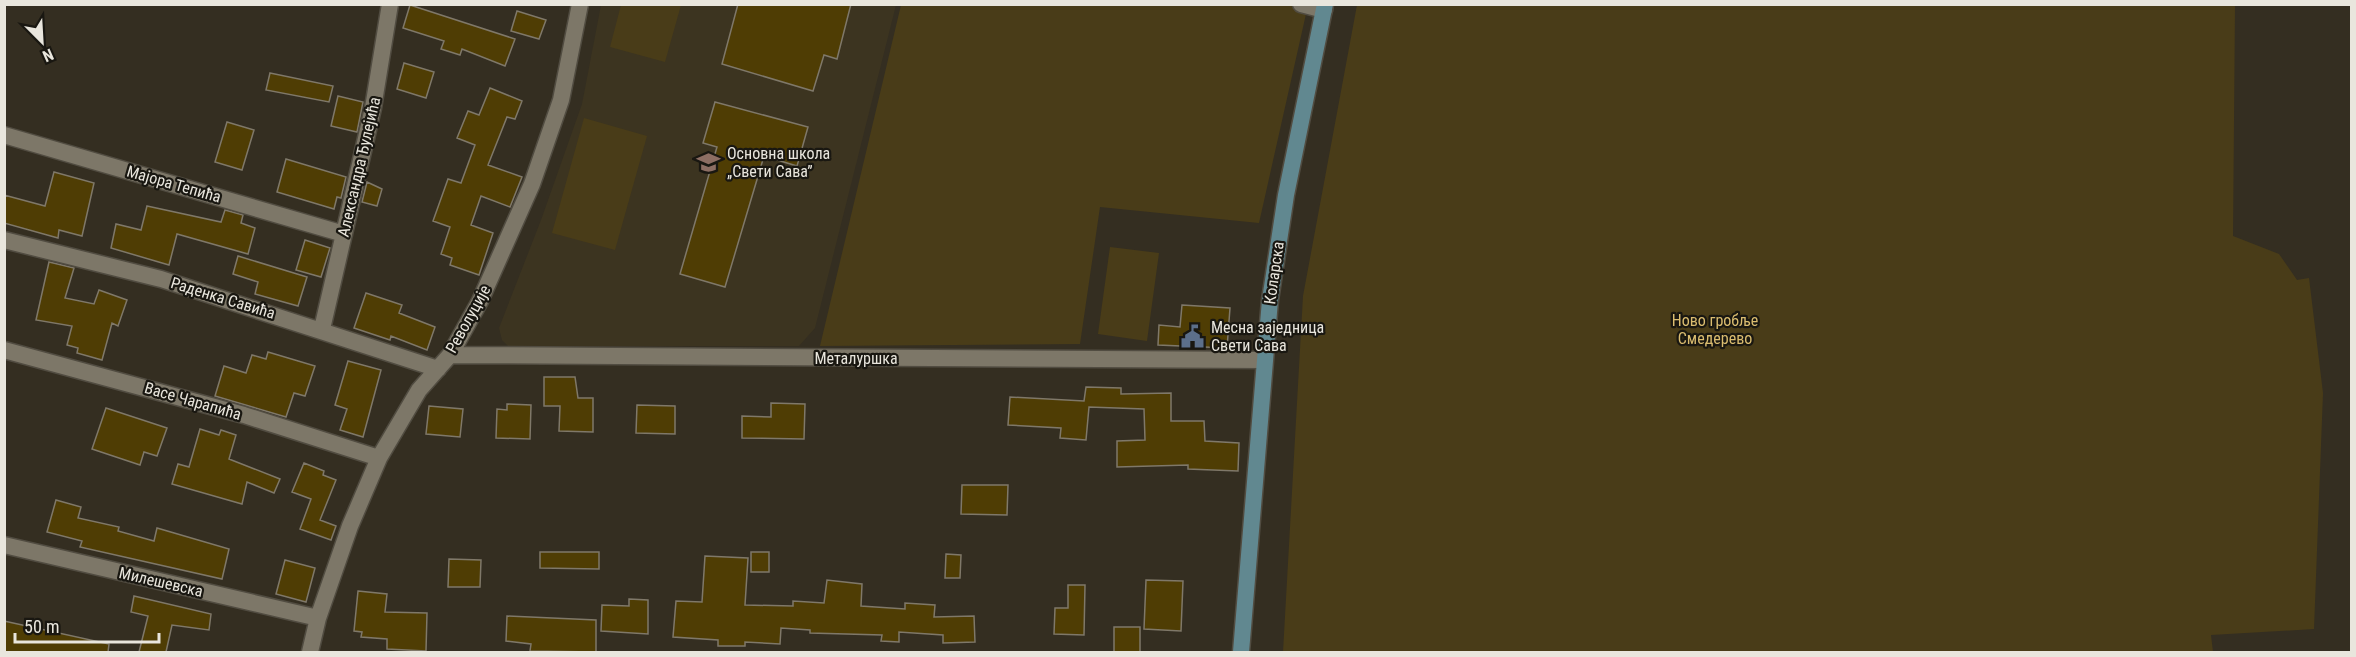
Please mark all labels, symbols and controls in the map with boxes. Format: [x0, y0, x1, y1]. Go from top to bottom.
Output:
north arrow [12, 12, 72, 72]
text: N [40, 45, 56, 66]
street label: Александра Ђулејића [334, 95, 384, 239]
place label: Основна школа „Свети Сава” [727, 144, 830, 181]
school or university icon: Основна школа „Свети Сава” [696, 149, 722, 175]
street label: Мајора Тепића [125, 161, 223, 207]
street label: Коларска [1260, 240, 1288, 306]
street label: Раденка Савића [168, 273, 278, 323]
street label: Револуције [442, 282, 494, 356]
park label: Ново гробље Смедерево [1672, 311, 1758, 348]
place label: Месна заједница Свети Сава [1211, 318, 1324, 355]
public building icon: Месна заједница Свети Сава [1180, 323, 1206, 349]
street label: Металуршка [814, 349, 898, 368]
street label: Васе Чарапића [142, 378, 244, 424]
street label: Милешевска [117, 563, 205, 601]
scale bar [15, 606, 159, 644]
text: 50 m [24, 616, 59, 637]

